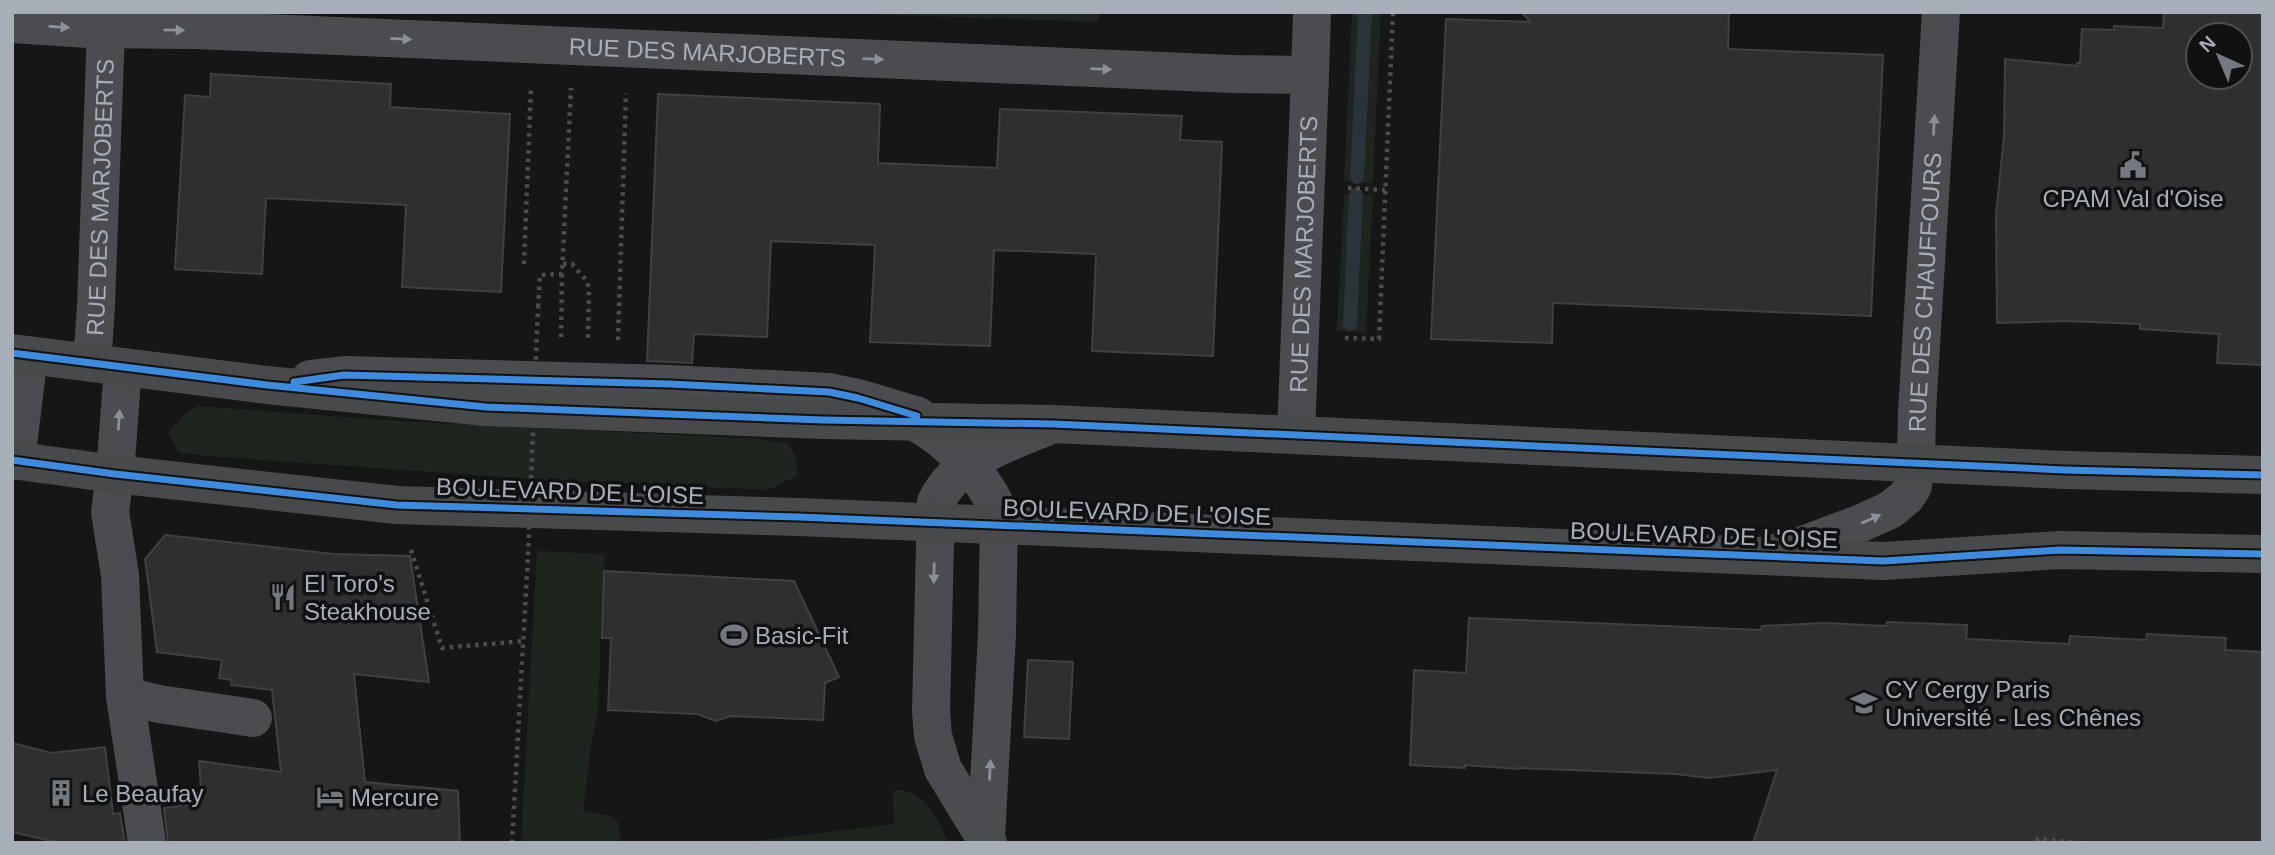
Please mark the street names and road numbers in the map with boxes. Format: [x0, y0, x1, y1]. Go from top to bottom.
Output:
street label: RUE DES MARJOBERTS [568, 32, 846, 71]
street label: RUE DES MARJOBERTS [80, 58, 118, 337]
street label: RUE DES MARJOBERTS [1284, 115, 1322, 393]
street label: RUE DES CHAUFFOURS [1903, 152, 1946, 432]
street label: BOULEVARD DE L'OISE [436, 473, 704, 509]
street label: BOULEVARD DE L'OISE [1003, 494, 1271, 530]
street label: BOULEVARD DE L'OISE [1570, 517, 1838, 553]

